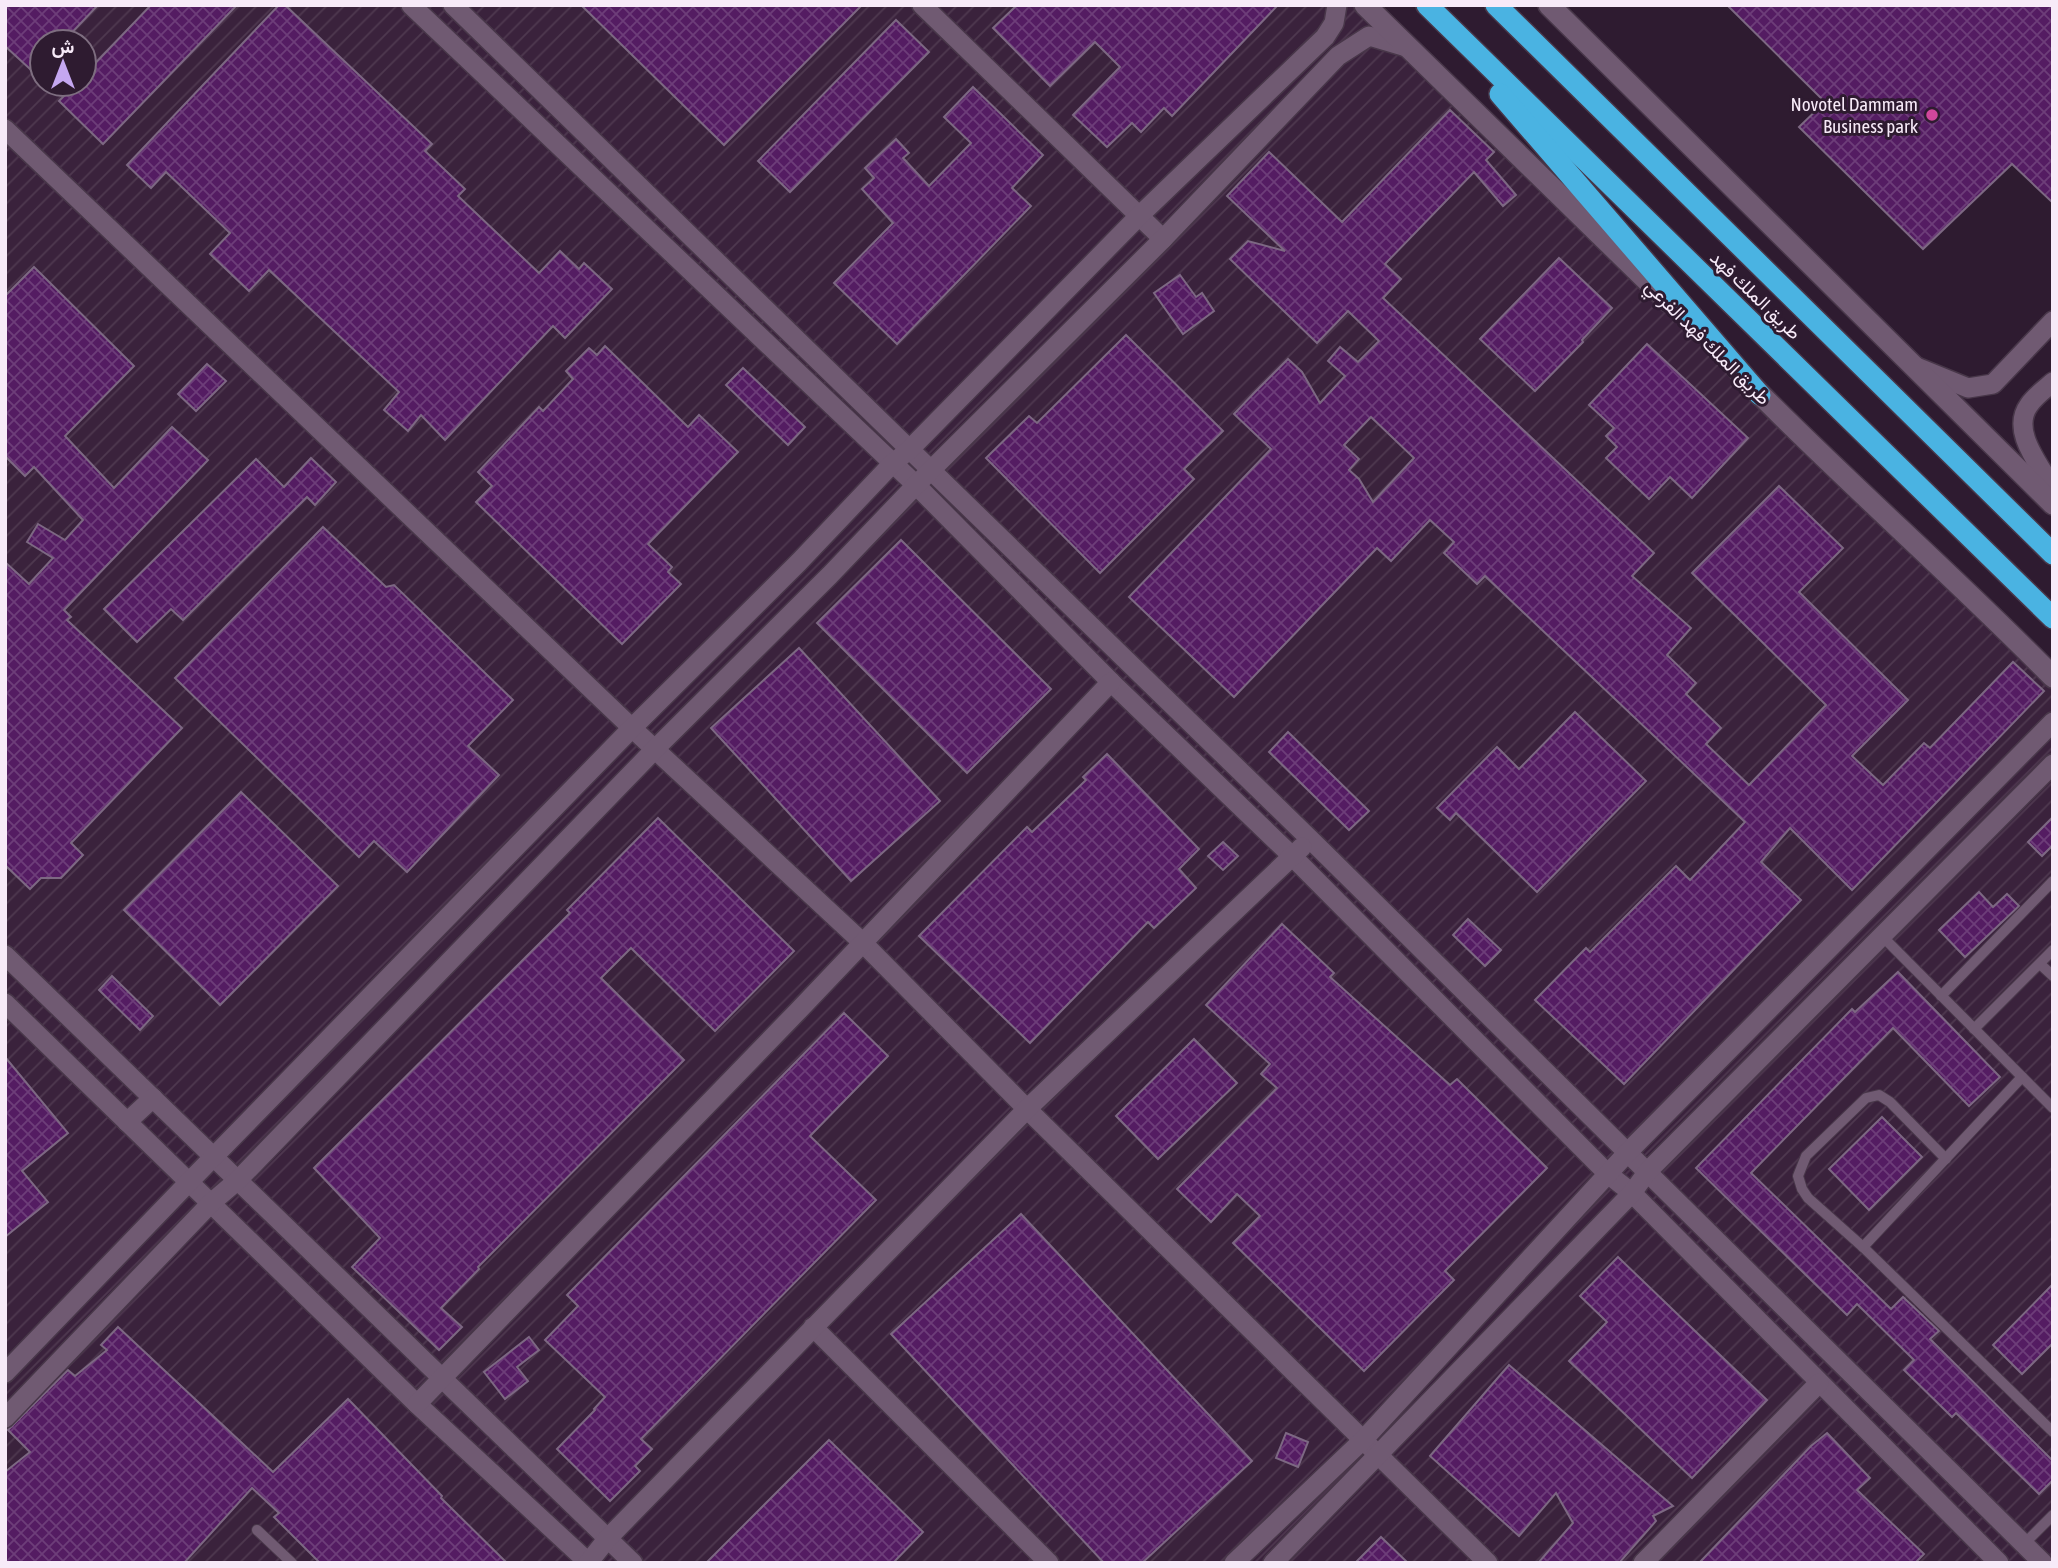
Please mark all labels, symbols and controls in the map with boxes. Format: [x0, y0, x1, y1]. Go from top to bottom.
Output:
north arrow [28, 28, 98, 98]
text: ش [52, 35, 75, 58]
place label: Novotel Dammam Business park [1791, 93, 1919, 137]
marker: Novotel Dammam Business park [1924, 107, 1940, 123]
street label: طريق الملك فهد [1705, 246, 1806, 345]
street label: طريق الملك فهد الفرعي [1637, 275, 1775, 413]

